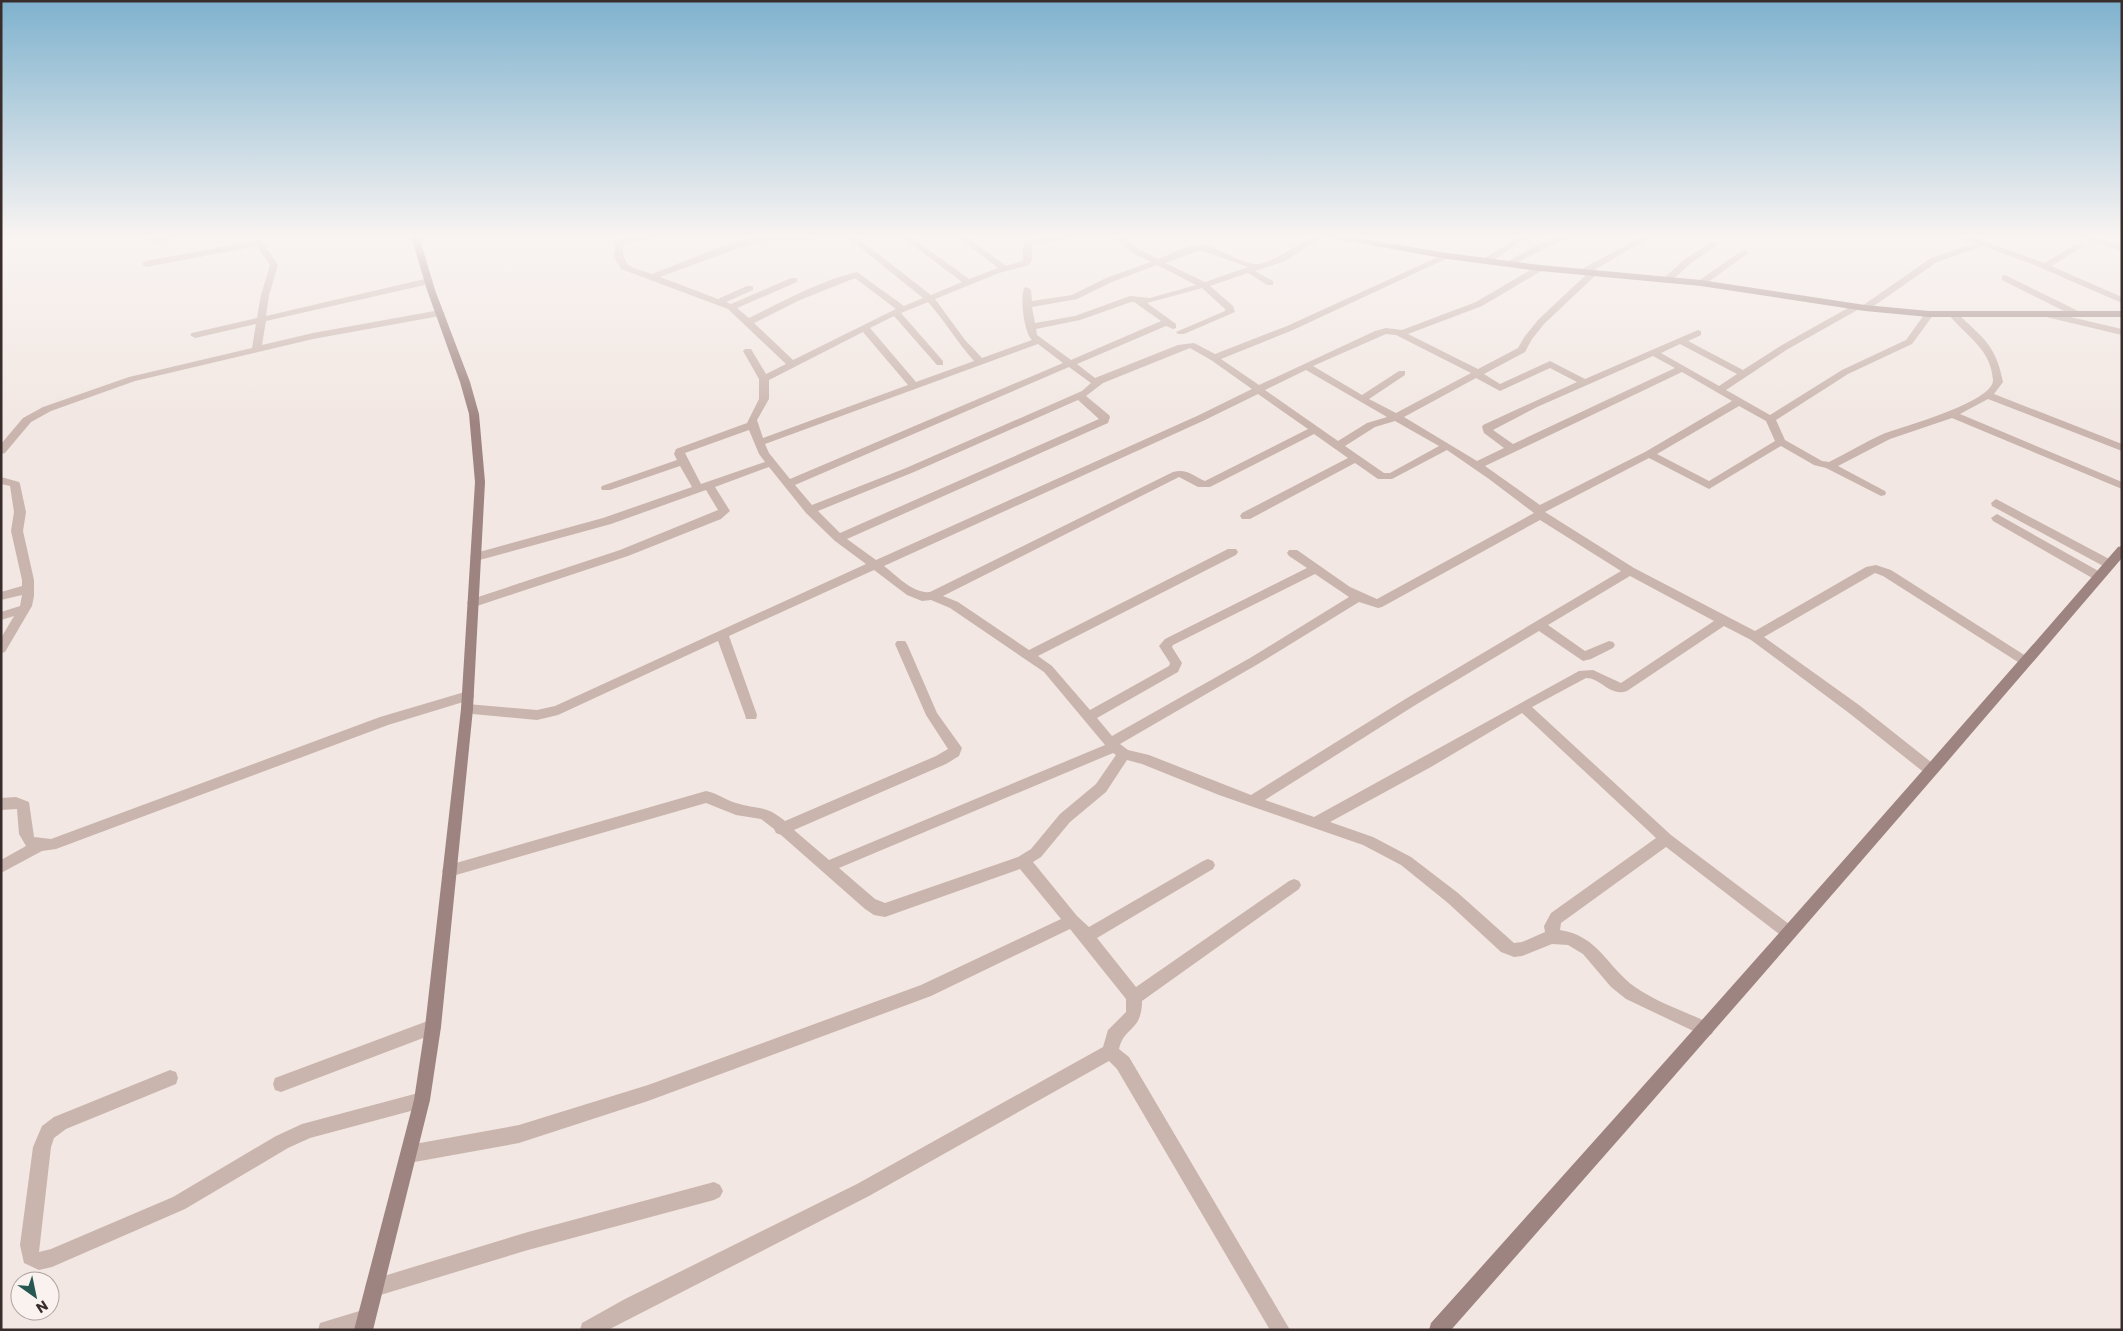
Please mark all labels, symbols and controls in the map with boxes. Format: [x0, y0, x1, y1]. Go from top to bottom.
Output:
north arrow [10, 1271, 60, 1321]
text: N [32, 1296, 52, 1318]

